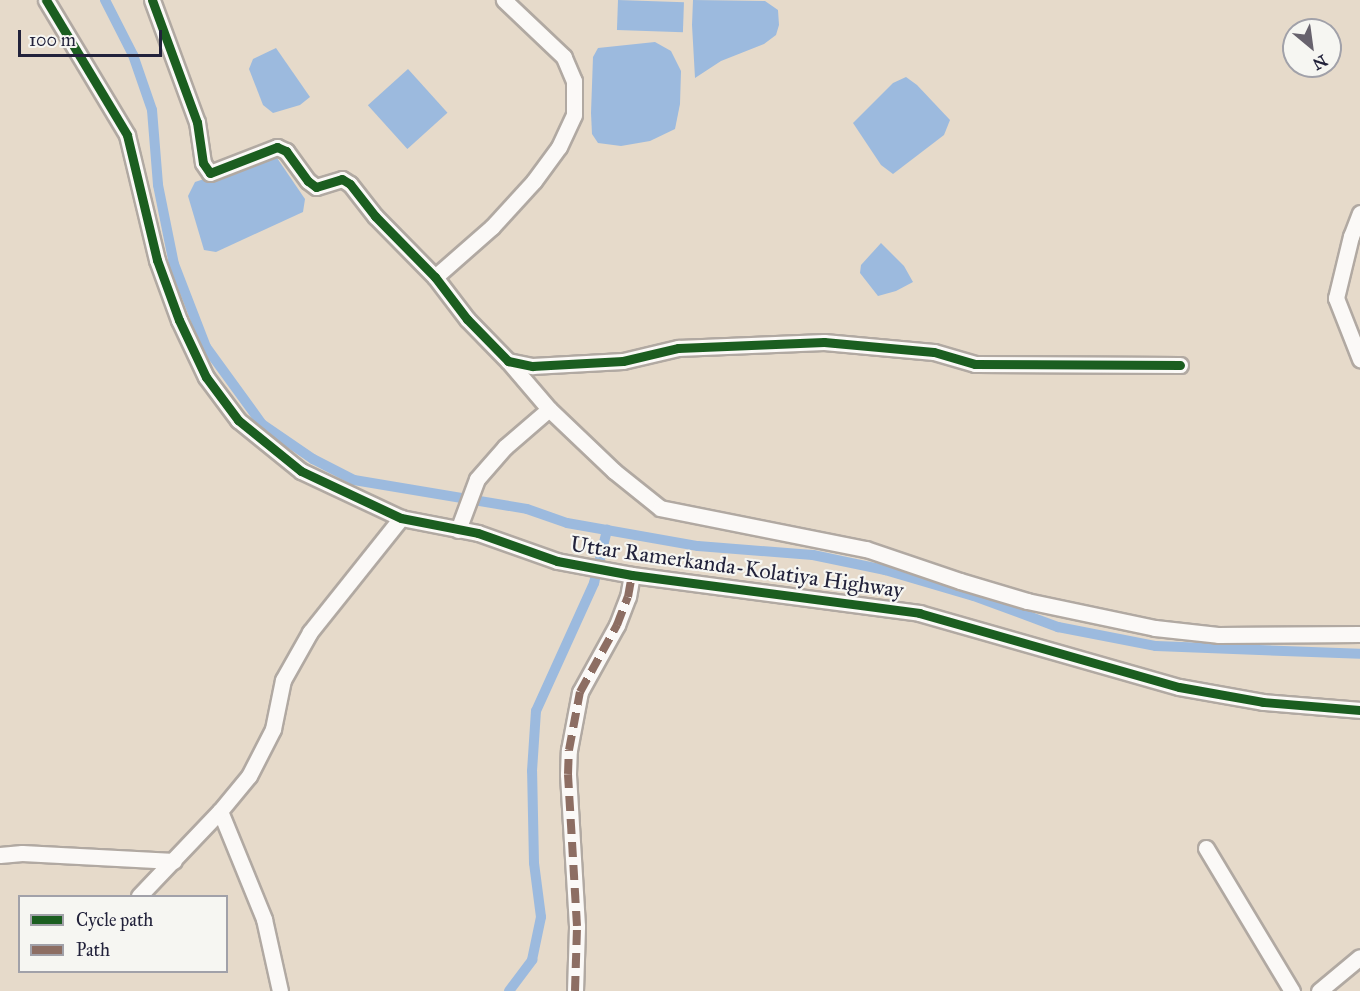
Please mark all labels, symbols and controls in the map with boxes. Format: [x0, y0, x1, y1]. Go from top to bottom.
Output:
scale bar [21, 18, 165, 56]
north arrow [1282, 18, 1342, 78]
text: 100 m [29, 29, 76, 51]
text: N [1309, 51, 1331, 74]
street label: Uttar Ramerkanda-Kolatiya Highway [569, 531, 905, 603]
legend [18, 895, 228, 973]
text: Cycle path [76, 909, 153, 931]
text: Path [76, 939, 110, 961]

